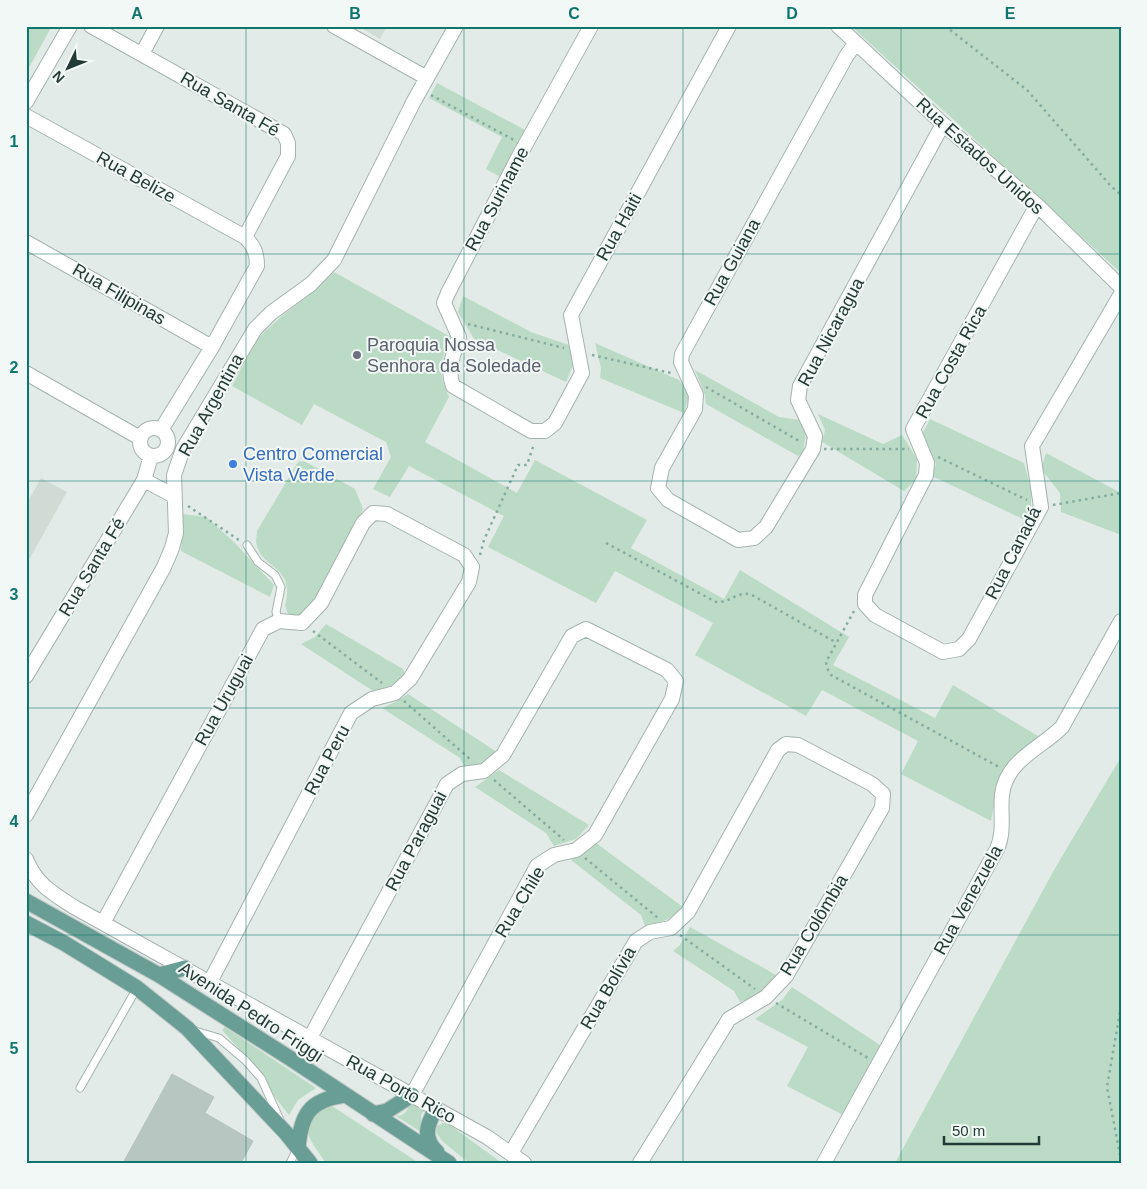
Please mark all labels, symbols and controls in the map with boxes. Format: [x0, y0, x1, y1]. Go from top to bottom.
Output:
text: A [131, 5, 143, 22]
text: B [349, 5, 361, 22]
text: C [568, 5, 580, 22]
text: D [786, 5, 798, 22]
text: E [1005, 5, 1016, 22]
north arrow [42, 42, 92, 92]
text: N [49, 68, 68, 86]
street label: Rua Santa Fé [177, 68, 283, 140]
street label: Rua Estados Unidos [912, 94, 1048, 218]
text: 1 [10, 133, 19, 150]
street label: Rua Suriname [461, 144, 533, 254]
street label: Rua Belize [93, 147, 179, 207]
street label: Rua Haiti [592, 190, 646, 264]
street label: Rua Guiana [700, 214, 765, 309]
street label: Rua Filipinas [69, 259, 169, 329]
street label: Rua Nicaragua [794, 273, 868, 390]
street label: Rua Costa Rica [912, 301, 991, 422]
place label: Paroquia Nossa Senhora da Soledade [367, 335, 541, 376]
street label: Rua Argentina [175, 349, 248, 460]
marker: Paroquia Nossa Senhora da Soledade [351, 349, 363, 361]
text: 2 [10, 359, 19, 376]
place label: Centro Comercial Vista Verde [243, 444, 383, 485]
marker: Centro Comercial Vista Verde [227, 458, 239, 470]
street label: Rua Canadá [981, 503, 1045, 603]
street label: Rua Santa Fé [55, 514, 129, 620]
text: 3 [10, 586, 19, 603]
street label: Rua Uruguai [191, 651, 257, 749]
street label: Rua Peru [300, 722, 354, 798]
street label: Rua Paraguai [381, 788, 451, 894]
text: 4 [10, 813, 19, 830]
street label: Rua Venezuela [930, 841, 1007, 958]
street label: Rua Chile [491, 863, 549, 941]
street label: Rua Colômbia [776, 870, 852, 979]
street label: Rua Bolívia [576, 942, 640, 1033]
street label: Avenida Pedro Friggi [175, 958, 327, 1066]
text: 5 [10, 1040, 19, 1057]
street label: Rua Porto Rico [343, 1051, 459, 1127]
scale bar [944, 1114, 1040, 1146]
text: 50 m [952, 1122, 985, 1139]

